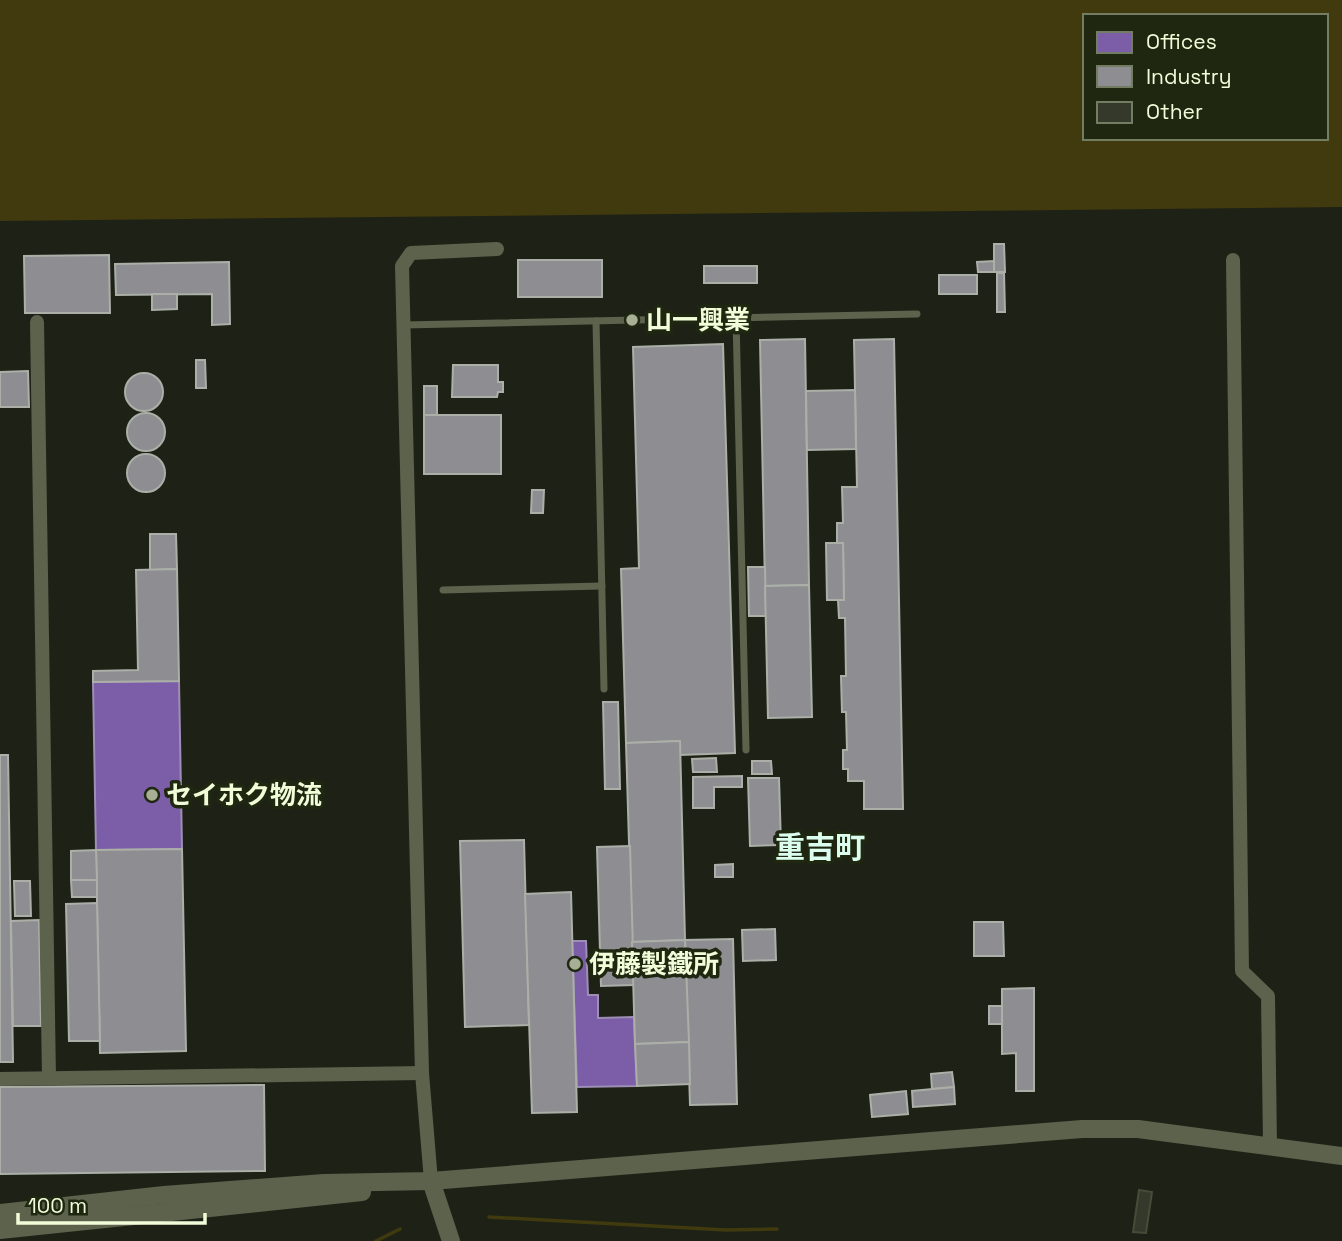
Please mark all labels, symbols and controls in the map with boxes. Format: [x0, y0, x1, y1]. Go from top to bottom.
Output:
legend [1083, 14, 1328, 140]
text: Offices [1146, 28, 1217, 55]
text: Industry [1146, 63, 1232, 90]
text: Other [1146, 98, 1203, 125]
place label: 山一興業 [646, 303, 750, 337]
marker: 山一興業 [624, 312, 640, 328]
place label: セイホク物流 [166, 778, 322, 812]
marker: セイホク物流 [144, 787, 160, 803]
district label: 重吉町 [775, 828, 865, 867]
place label: 伊藤製鐵所 [589, 947, 719, 981]
marker: 伊藤製鐵所 [567, 956, 583, 972]
scale bar [18, 1182, 205, 1226]
text: 100 m [28, 1192, 87, 1219]

